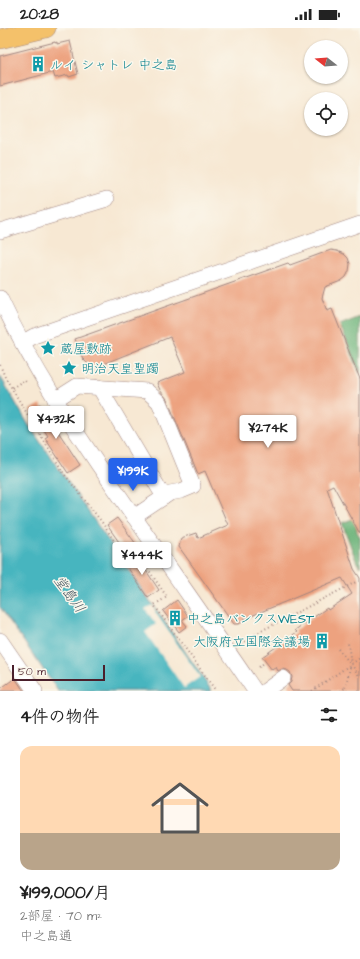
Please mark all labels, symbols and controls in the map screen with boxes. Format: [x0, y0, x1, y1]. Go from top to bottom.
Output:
text: 20:28 [20, 4, 59, 25]
north arrow [304, 40, 348, 84]
map controls [304, 40, 348, 136]
building icon: ルイ シャトレ 中之島 [29, 55, 47, 73]
place label: ルイ シャトレ 中之島 [50, 56, 177, 74]
button: locate [304, 92, 348, 136]
place icon: 蔵屋敷跡 [39, 339, 57, 357]
place label: 蔵屋敷跡 [60, 340, 112, 358]
place icon: 明治天皇聖躅 [60, 359, 78, 377]
place label: 明治天皇聖躅 [81, 360, 159, 378]
pin: ¥432K [28, 406, 84, 440]
text: ¥432K [37, 410, 75, 428]
pin: ¥274K [240, 415, 296, 449]
text: ¥274K [248, 419, 288, 437]
pin: ¥199K [105, 458, 161, 492]
text: ¥199K [117, 462, 149, 480]
pin: ¥444K [114, 542, 170, 576]
text: ¥444K [121, 546, 163, 564]
water label: 堂島川 [49, 572, 90, 617]
building icon: 中之島バンクスWEST [166, 609, 184, 627]
place label: 中之島バンクスWEST [187, 610, 315, 628]
building icon: 大阪府立国際会議場 [313, 632, 331, 650]
place label: 大阪府立国際会議場 [193, 633, 310, 651]
scale bar [12, 663, 105, 682]
text: 50 m [18, 664, 46, 679]
icon: filters [318, 704, 340, 726]
text: 4件の物件 [20, 705, 100, 729]
icon: home [144, 772, 216, 844]
text: ¥199,000/月 [20, 881, 111, 905]
text: 2部屋 · 70 m² [20, 907, 102, 925]
text: 中之島通 [20, 927, 72, 945]

